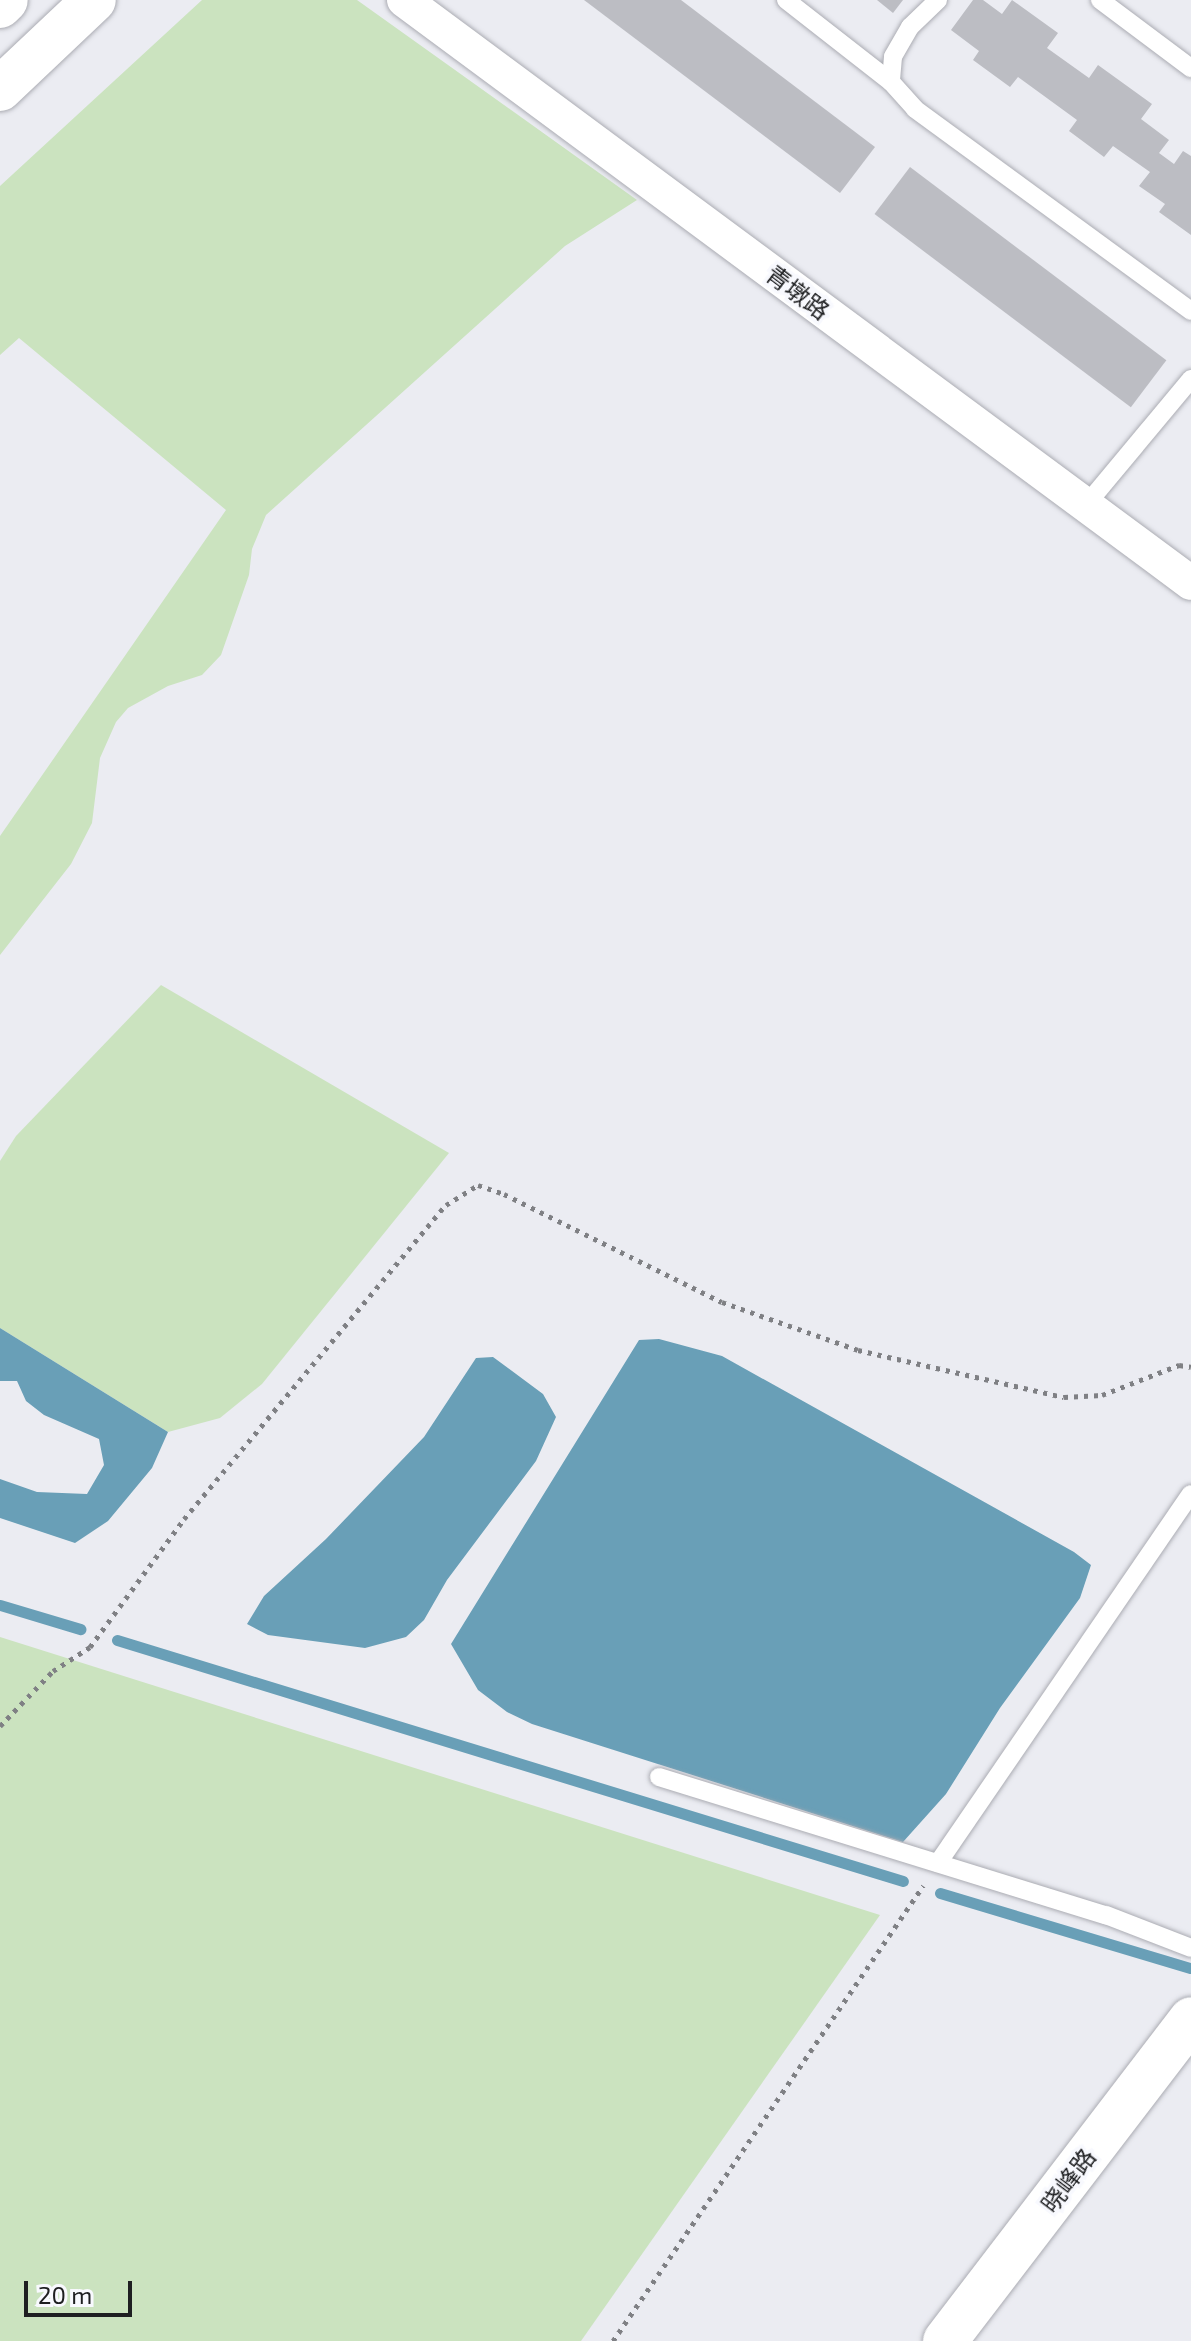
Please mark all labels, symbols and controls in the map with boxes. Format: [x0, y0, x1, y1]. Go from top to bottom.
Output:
street label: 青墩路 [761, 259, 835, 325]
street label: 晓峰路 [1035, 2143, 1101, 2217]
scale bar [28, 2265, 136, 2315]
text: 20 m [38, 2280, 92, 2309]

